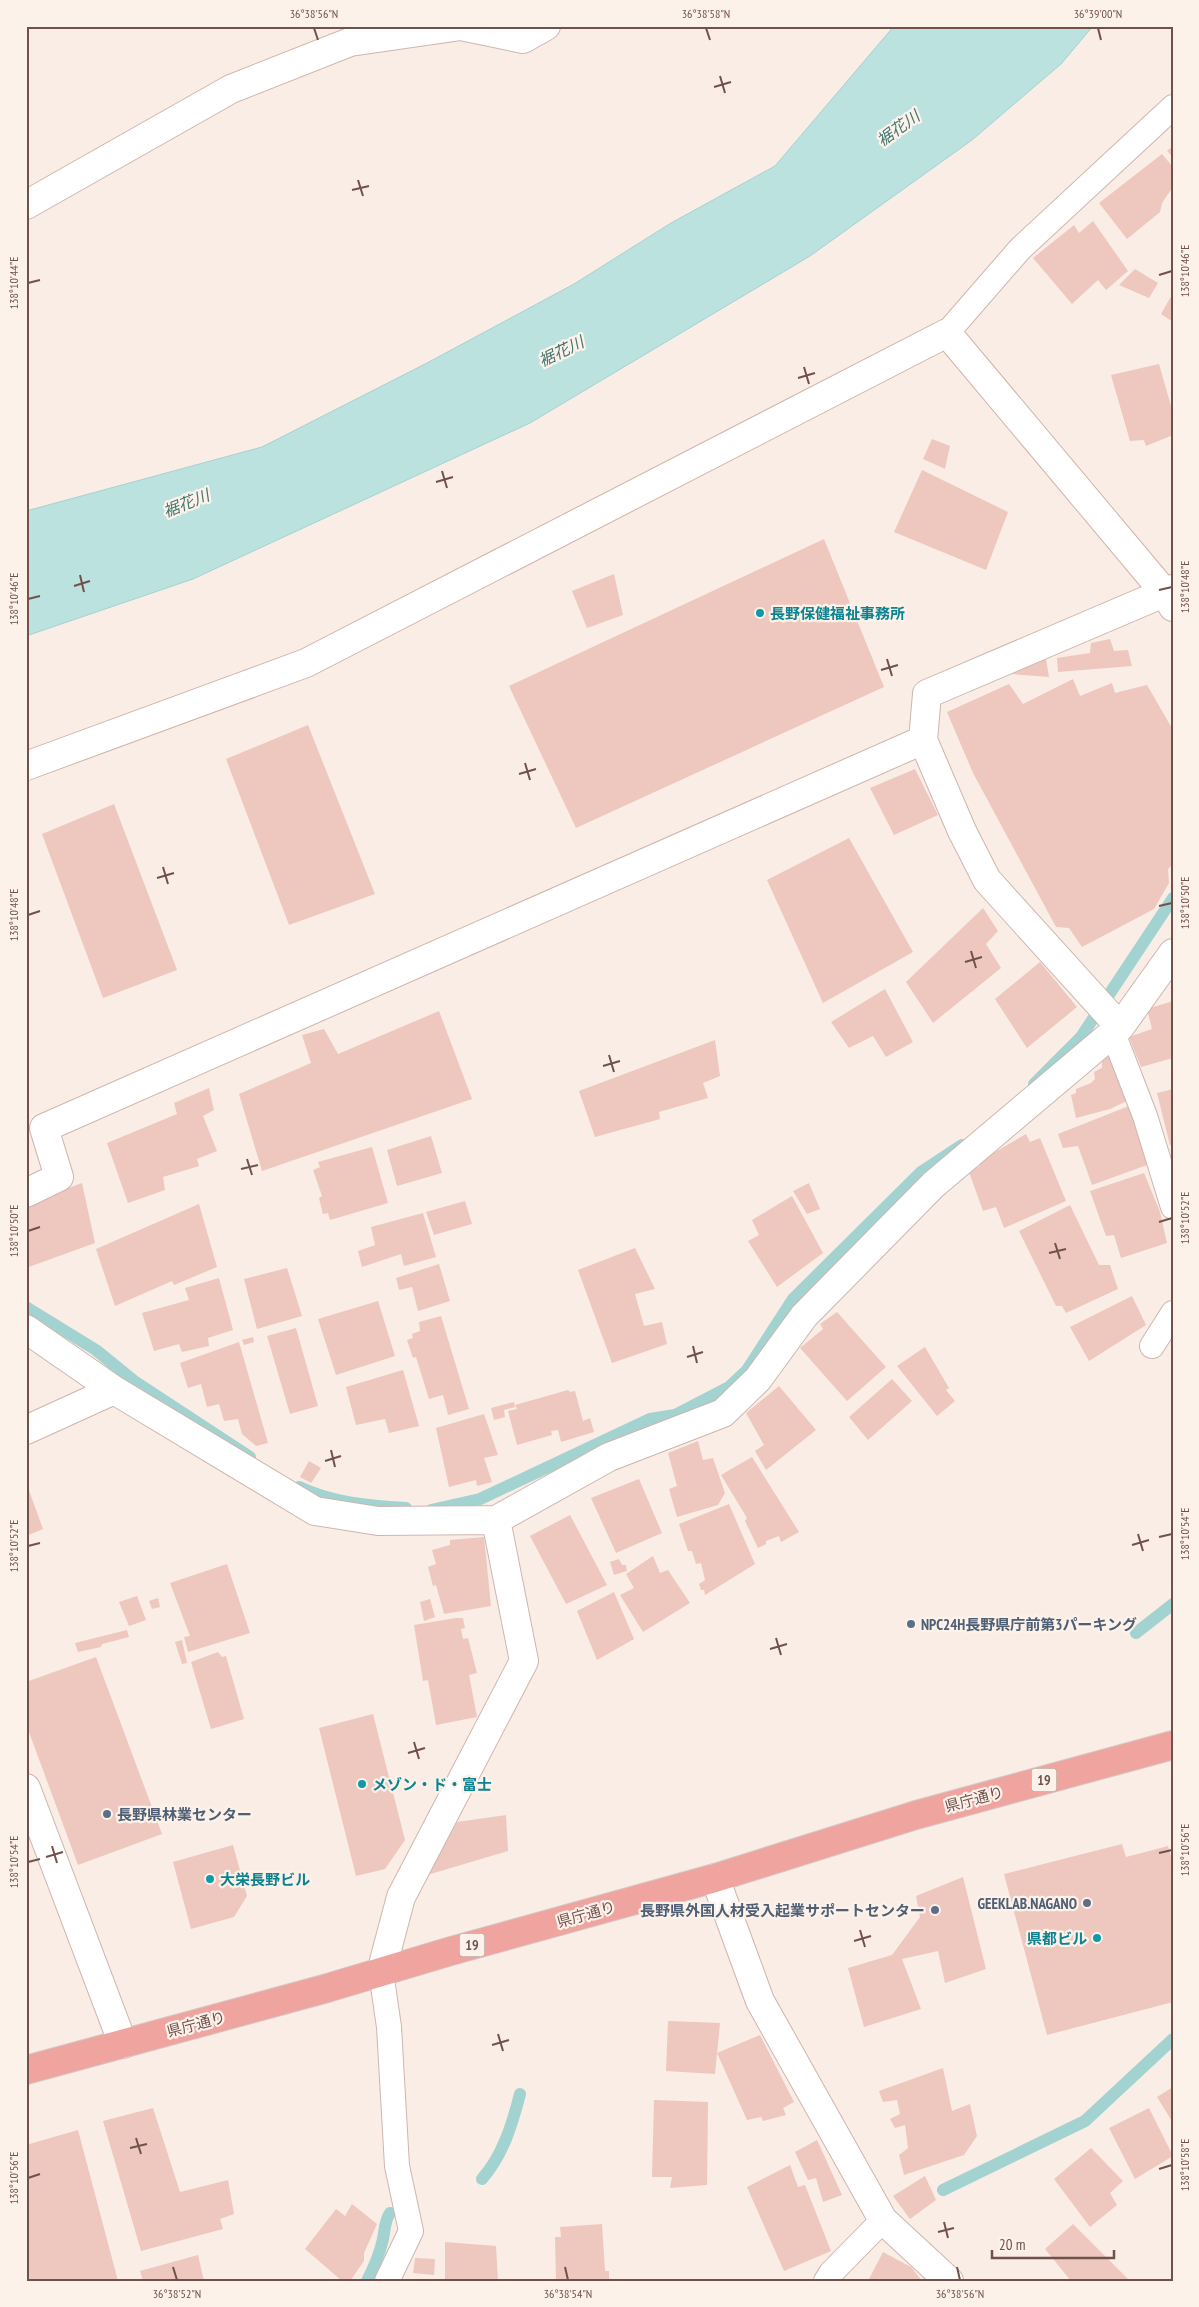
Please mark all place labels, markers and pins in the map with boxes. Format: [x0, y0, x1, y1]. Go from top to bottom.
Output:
place label: 長野保健福祉事務所 [770, 604, 905, 623]
marker: 長野保健福祉事務所 [754, 607, 766, 619]
place label: NPC24H長野県庁前第3パーキング [921, 1615, 1137, 1634]
marker: NPC24H長野県庁前第3パーキング [905, 1618, 917, 1630]
place label: メゾン・ド・富士 [372, 1775, 492, 1794]
marker: メゾン・ド・富士 [356, 1778, 368, 1790]
place label: 長野県林業センター [117, 1805, 252, 1824]
marker: 長野県林業センター [101, 1808, 113, 1820]
place label: 大栄長野ビル [220, 1870, 310, 1889]
marker: 大栄長野ビル [204, 1873, 216, 1885]
place label: GEEKLAB.NAGANO [978, 1894, 1077, 1913]
marker: GEEKLAB.NAGANO [1081, 1897, 1093, 1909]
place label: 長野県外国人材受入起業サポートセンター [640, 1901, 925, 1920]
marker: 長野県外国人材受入起業サポートセンター [929, 1904, 941, 1916]
place label: 県都ビル [1027, 1929, 1087, 1948]
marker: 県都ビル [1091, 1932, 1103, 1944]

